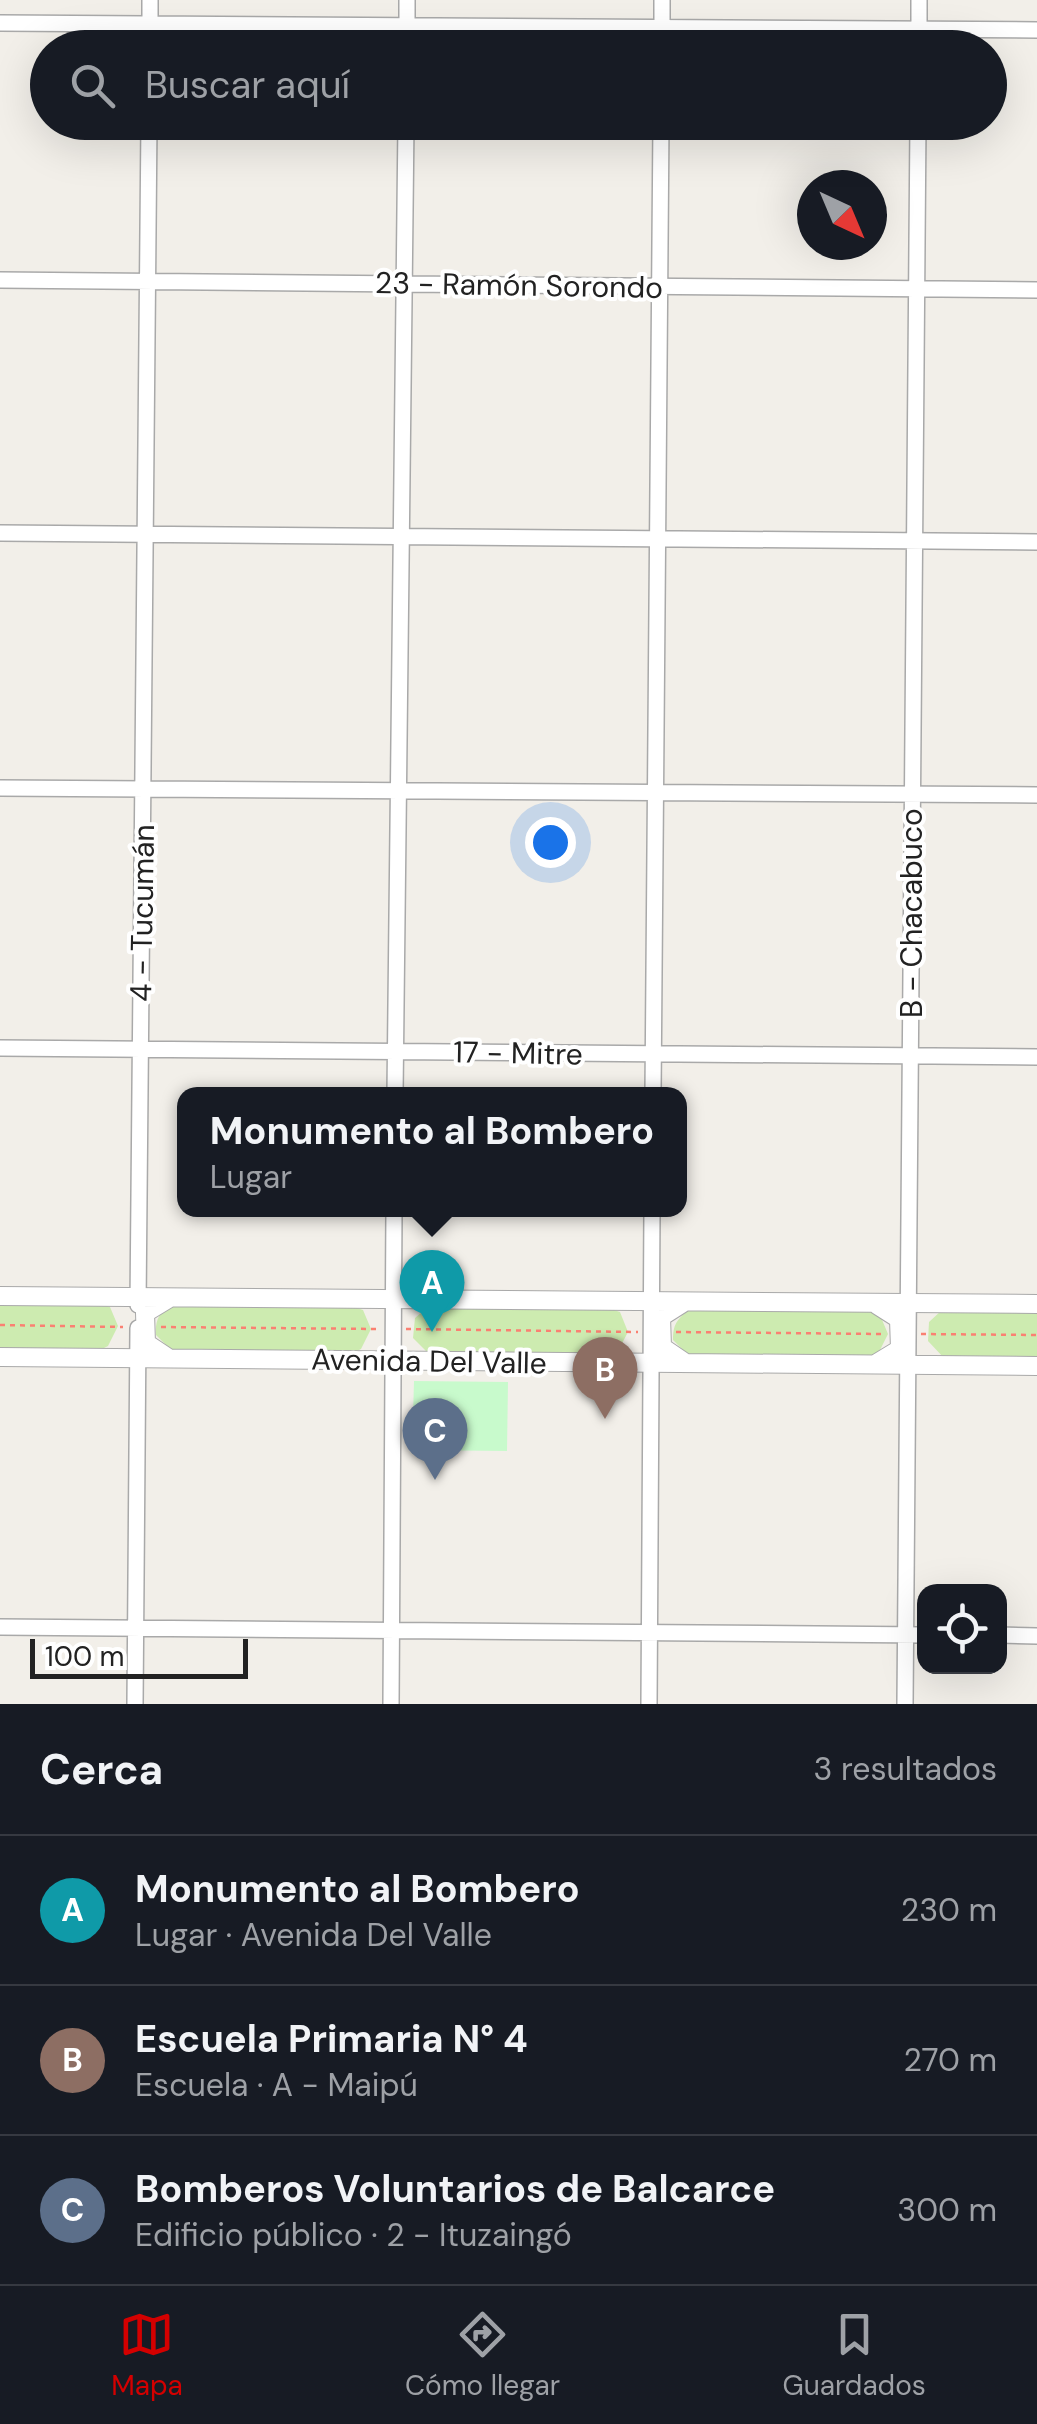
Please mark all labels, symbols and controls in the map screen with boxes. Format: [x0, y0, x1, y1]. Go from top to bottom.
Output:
search box [30, 30, 1007, 140]
icon: search [65, 58, 120, 113]
text: Buscar aquí [145, 60, 350, 110]
north arrow [797, 170, 887, 260]
street label: 23 - Ramón Sorondo [375, 263, 663, 307]
street label: B - Chacabuco [892, 808, 931, 1018]
your location [525, 817, 576, 868]
street label: 4 - Tucumán [121, 824, 163, 1002]
street label: 17 - Mitre [453, 1032, 583, 1074]
popup [177, 1087, 687, 1217]
text: Monumento al Bombero [210, 1106, 654, 1156]
text: Lugar [210, 1156, 292, 1198]
pin: A [400, 1250, 464, 1332]
pin: B [572, 1336, 638, 1419]
street label: Avenida Del Valle [311, 1339, 547, 1383]
pin: C [402, 1398, 468, 1480]
map controls [917, 1584, 1007, 1674]
button: locate [917, 1584, 1007, 1674]
scale bar [30, 1634, 248, 1678]
text: 100 m [45, 1638, 124, 1675]
text: Cerca [40, 1742, 163, 1797]
text: 3 resultados [814, 1748, 997, 1790]
text: Monumento al Bombero [135, 1864, 580, 1914]
text: A [61, 1889, 84, 1931]
text: 230 m [901, 1889, 997, 1931]
text: Lugar · Avenida Del Valle [135, 1914, 492, 1956]
text: Escuela Primaria N° 4 [135, 2014, 528, 2064]
text: B [62, 2039, 83, 2081]
text: 270 m [904, 2039, 997, 2081]
text: Escuela · A - Maipú [135, 2064, 418, 2106]
text: Bomberos Voluntarios de Balcarce [135, 2164, 775, 2214]
text: C [61, 2189, 84, 2231]
text: 300 m [897, 2189, 997, 2231]
text: Edificio público · 2 - Ituzaingó [135, 2214, 572, 2256]
tab: Mapa [111, 2307, 183, 2404]
tab: Cómo llegar [405, 2307, 560, 2404]
tab: Guardados [783, 2307, 926, 2404]

